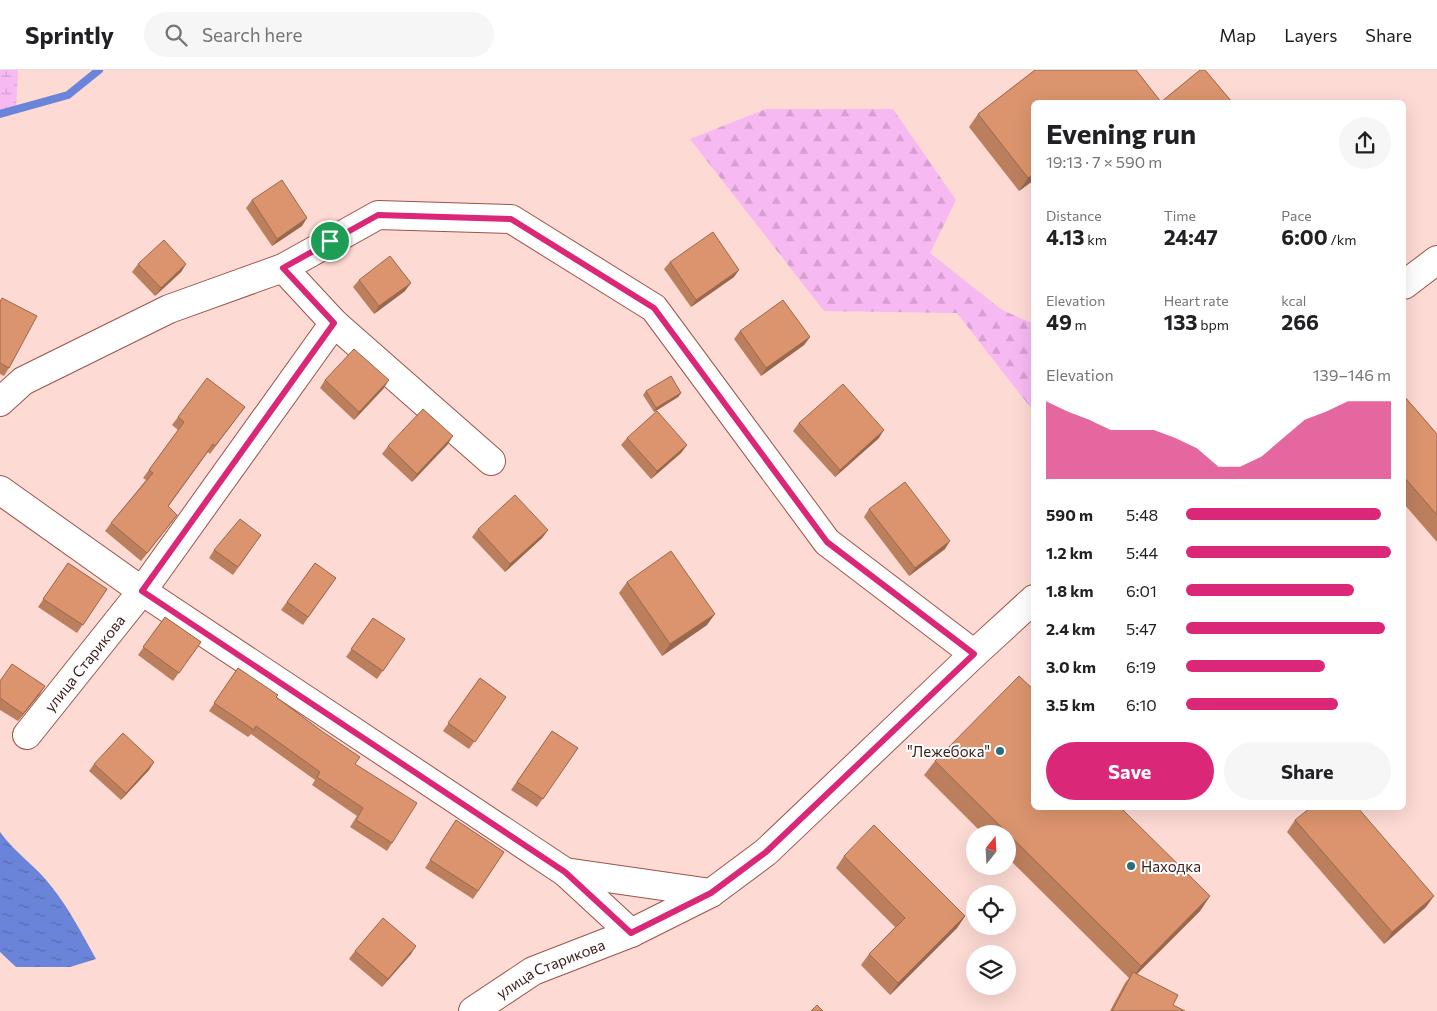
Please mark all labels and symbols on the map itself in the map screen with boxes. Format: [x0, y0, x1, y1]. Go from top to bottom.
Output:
pin [309, 220, 351, 262]
street label: улица Старикова [40, 611, 128, 715]
place label: "Лежебока" [907, 742, 990, 760]
marker: "Лежебока" [994, 745, 1006, 757]
north arrow [966, 825, 1016, 875]
place label: Находка [1141, 857, 1201, 875]
marker: Находка [1125, 860, 1137, 872]
street label: улица Старикова [493, 935, 607, 1002]

